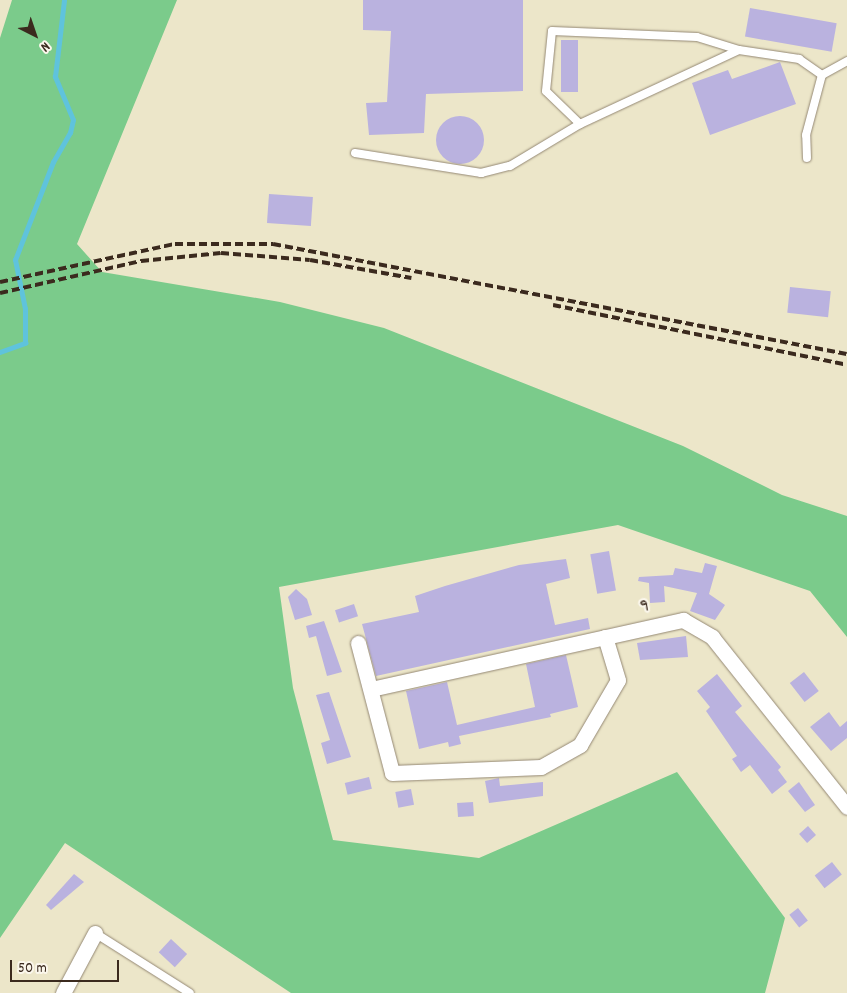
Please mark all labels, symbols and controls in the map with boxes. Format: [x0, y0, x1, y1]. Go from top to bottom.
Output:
north arrow [10, 10, 60, 60]
text: N [36, 36, 54, 56]
street label: 9 [638, 596, 652, 620]
scale bar [12, 950, 121, 982]
text: 50 m [18, 958, 47, 980]

